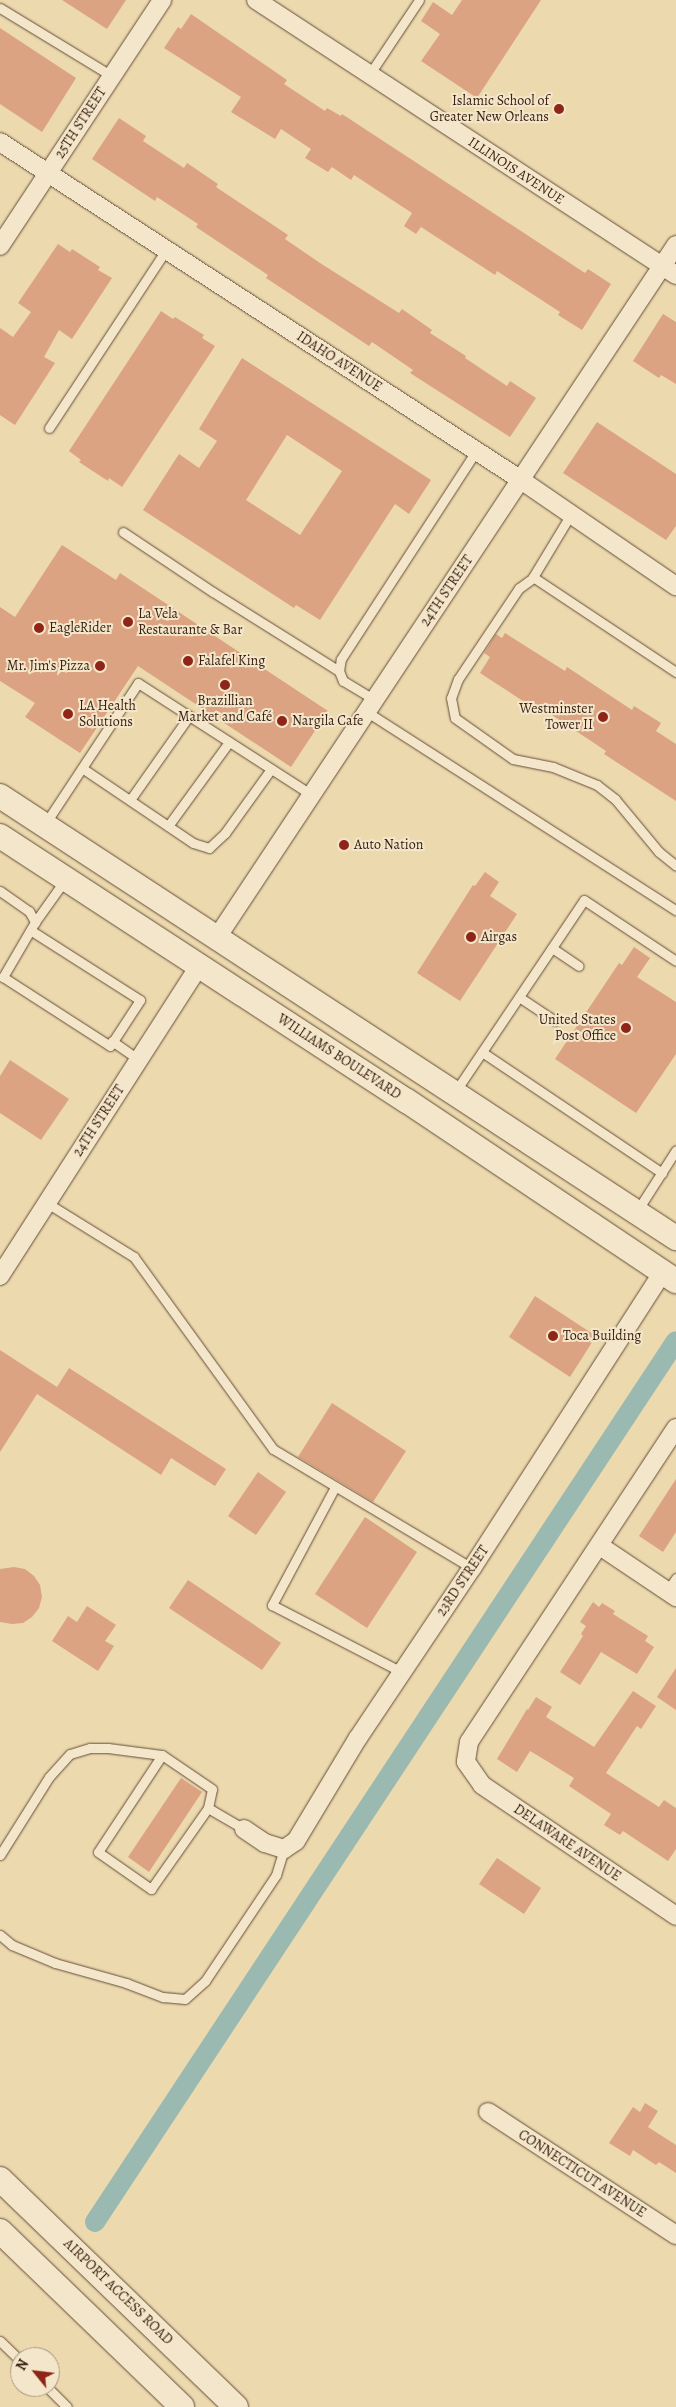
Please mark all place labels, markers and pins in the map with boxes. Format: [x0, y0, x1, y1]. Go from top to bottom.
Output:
place label: Islamic School of Greater New Orleans [430, 93, 549, 125]
marker: Islamic School of Greater New Orleans [553, 103, 565, 115]
place label: La Vela Restaurante & Bar [138, 606, 243, 638]
marker: La Vela Restaurante & Bar [122, 616, 134, 628]
place label: EagleRider [49, 620, 111, 636]
marker: EagleRider [33, 622, 45, 634]
place label: Falafel King [198, 653, 265, 669]
marker: Falafel King [182, 655, 194, 667]
place label: Mr. Jim's Pizza [6, 658, 90, 674]
marker: Mr. Jim's Pizza [94, 660, 106, 672]
marker: Brazillian Market and Café [219, 679, 231, 691]
place label: Brazillian Market and Café [178, 693, 272, 726]
place label: LA Health Solutions [79, 698, 136, 730]
place label: Westminster Tower II [519, 701, 593, 734]
marker: LA Health Solutions [61, 707, 75, 721]
marker: Westminster Tower II [597, 711, 609, 723]
place label: Nargila Cafe [292, 713, 363, 729]
marker: Nargila Cafe [276, 715, 288, 727]
place label: Auto Nation [354, 837, 423, 853]
marker: Auto Nation [338, 839, 350, 851]
place label: Airgas [481, 929, 517, 945]
marker: Airgas [465, 931, 477, 943]
place label: United States Post Office [539, 1012, 616, 1044]
marker: United States Post Office [620, 1022, 632, 1034]
place label: Toca Building [563, 1328, 641, 1344]
marker: Toca Building [547, 1330, 559, 1342]

